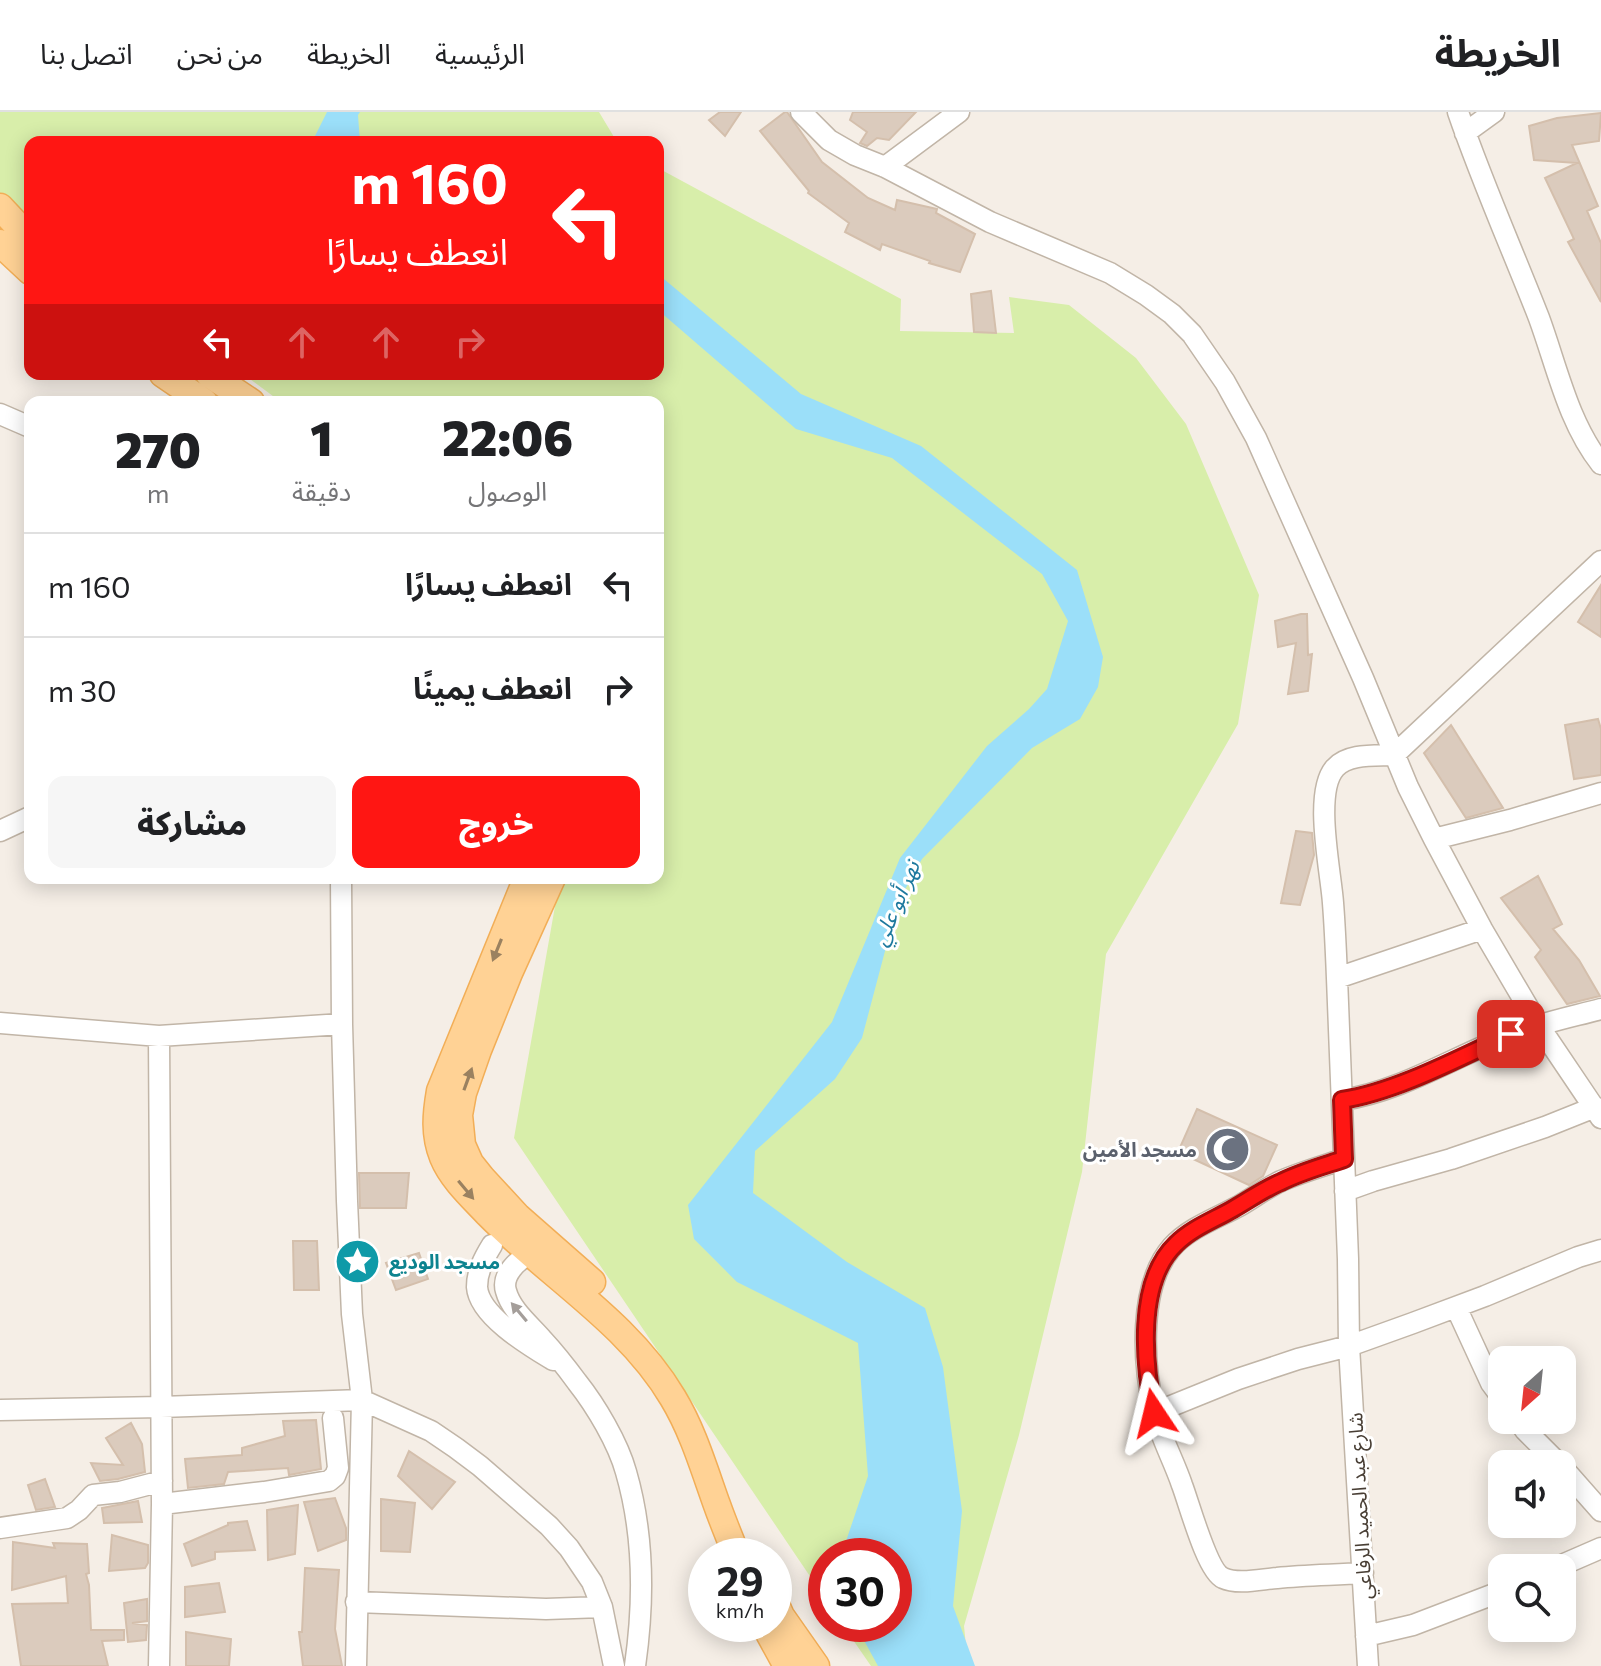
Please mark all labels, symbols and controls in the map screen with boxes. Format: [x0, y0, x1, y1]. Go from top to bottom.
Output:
text: الخريطة [1435, 28, 1561, 75]
text: اتصل بنا [40, 36, 133, 70]
text: من نحن [177, 36, 263, 70]
text: الخريطة [307, 36, 391, 70]
text: الرئيسية [435, 36, 525, 70]
text: 160 m [351, 147, 508, 216]
icon: left [536, 168, 640, 272]
text: انعطف يسارًا [326, 228, 508, 272]
icon: left [196, 320, 240, 364]
icon: ahead [280, 320, 324, 364]
icon: ahead [364, 320, 408, 364]
icon: right [448, 320, 492, 364]
text: 1 [310, 407, 333, 466]
text: 22:06 [442, 407, 573, 466]
text: 270 [115, 419, 201, 478]
text: دقيقة [292, 475, 351, 506]
text: الوصول [468, 475, 547, 506]
text: m [147, 477, 169, 508]
icon: left [596, 563, 640, 607]
text: انعطف يسارًا [405, 564, 572, 601]
text: 160 m [48, 567, 131, 604]
icon: right [596, 667, 640, 711]
text: انعطف يمينًا [413, 668, 572, 705]
text: 30 m [48, 671, 117, 708]
button: مشاركة [48, 776, 336, 868]
button: خروج [352, 776, 640, 868]
water label: نهر أبو علي [865, 854, 930, 951]
one-way arrow [490, 938, 503, 962]
pin [1477, 1000, 1545, 1068]
icon: arrive [1489, 1012, 1533, 1056]
one-way arrow [462, 1066, 475, 1090]
mosque icon: مسجد الأمين [1204, 1125, 1252, 1173]
place label: مسجد الأمين [1083, 1137, 1197, 1162]
one-way arrow [458, 1180, 474, 1200]
place icon: مسجد الوديع [334, 1237, 382, 1285]
place label: مسجد الوديع [389, 1249, 500, 1277]
one-way arrow [511, 1302, 528, 1322]
north arrow [1488, 1346, 1576, 1434]
map controls [1488, 1346, 1576, 1642]
position arrow [1112, 1371, 1196, 1455]
street label: شارع عبد الحميد الرفاعي [1342, 1412, 1381, 1600]
button: sound [1488, 1450, 1576, 1538]
speed limit sign: 30 [808, 1538, 912, 1642]
button: search [1488, 1554, 1576, 1642]
text: 29 [716, 1555, 764, 1604]
text: km/h [716, 1598, 764, 1622]

